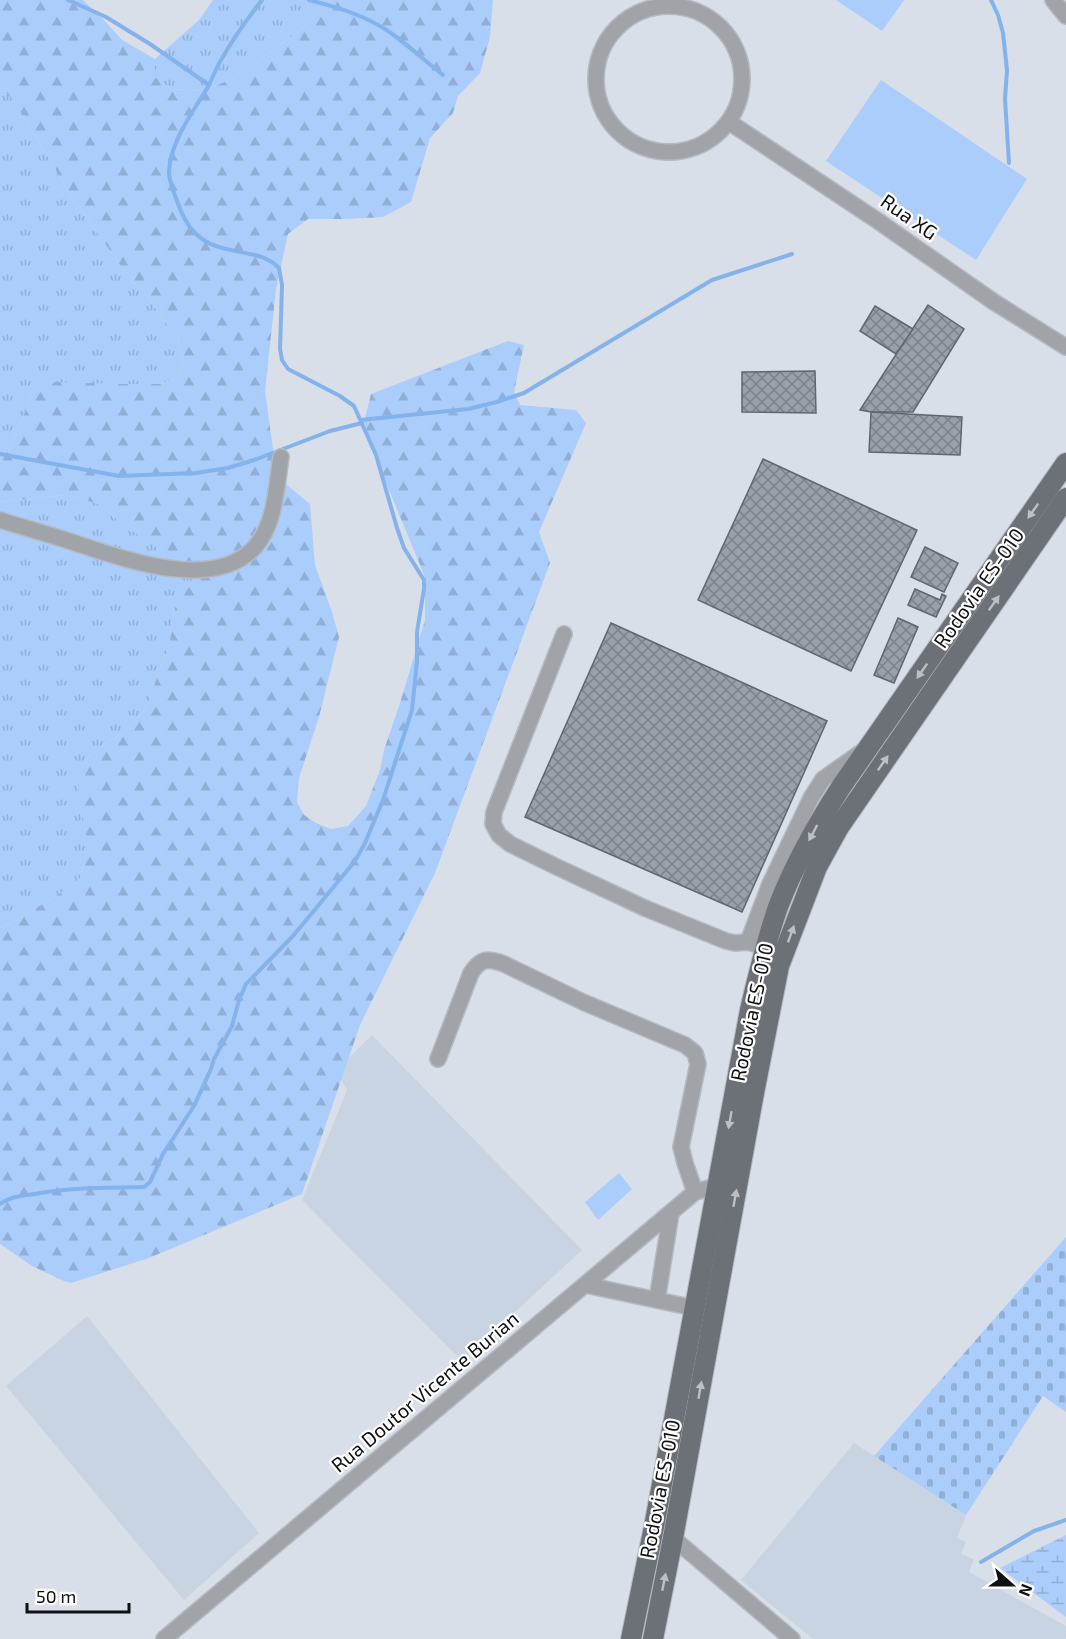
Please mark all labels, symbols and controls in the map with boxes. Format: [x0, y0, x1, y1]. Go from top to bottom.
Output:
street label: Rua XG [877, 188, 942, 244]
one-way arrow [1028, 503, 1039, 519]
street label: Rodovia ES-010 [928, 523, 1028, 652]
one-way arrow [988, 595, 1000, 611]
one-way arrow [916, 663, 928, 679]
one-way arrow [877, 755, 888, 771]
one-way arrow [808, 825, 818, 842]
one-way arrow [786, 924, 796, 942]
street label: Rodovia ES-010 [725, 940, 777, 1083]
one-way arrow [725, 1110, 734, 1129]
one-way arrow [730, 1188, 739, 1207]
street label: Rua Doutor Vicente Burian [326, 1306, 523, 1477]
one-way arrow [696, 1380, 705, 1399]
street label: Rodovia ES-010 [634, 1417, 684, 1560]
north arrow [982, 1555, 1042, 1615]
one-way arrow [660, 1572, 669, 1591]
scale bar [27, 1576, 129, 1614]
text: N [1016, 1582, 1037, 1599]
text: 50 m [36, 1585, 76, 1607]

